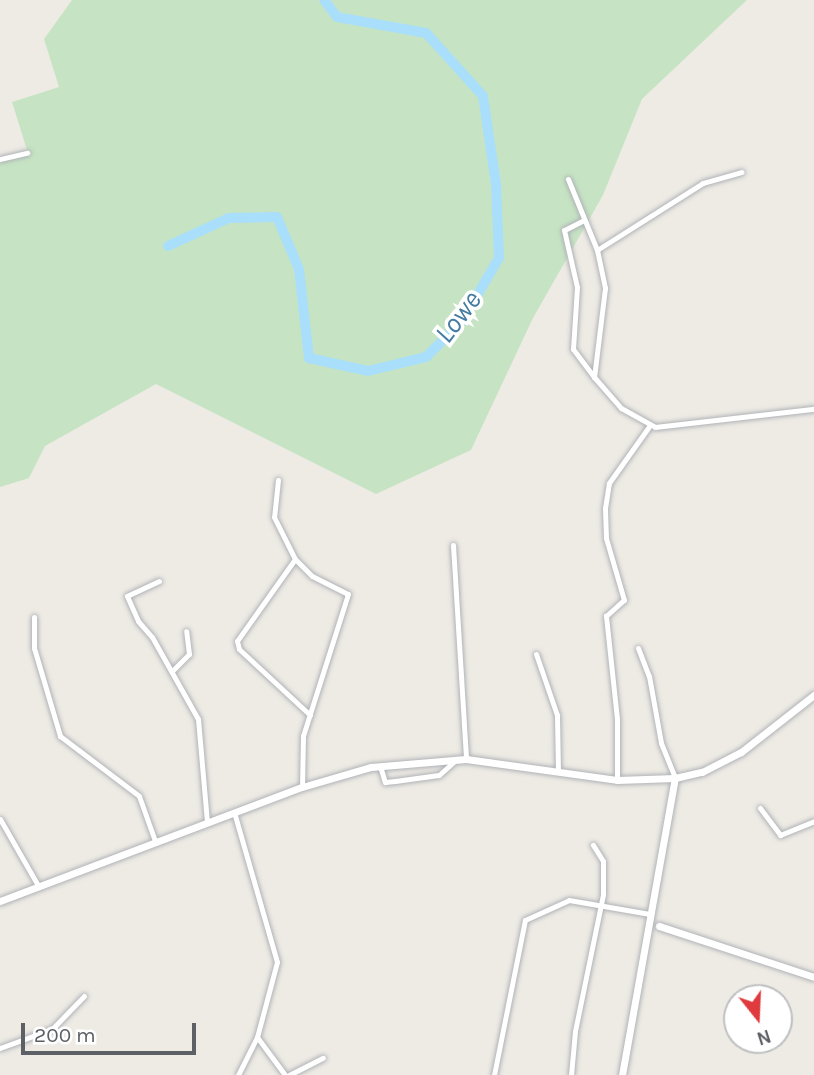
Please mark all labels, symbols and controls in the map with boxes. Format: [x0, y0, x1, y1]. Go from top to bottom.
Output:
water label: Lowe [428, 284, 488, 350]
north arrow [723, 984, 793, 1054]
scale bar [24, 1009, 200, 1052]
text: 200 m [34, 1023, 96, 1047]
text: N [754, 1025, 774, 1050]

